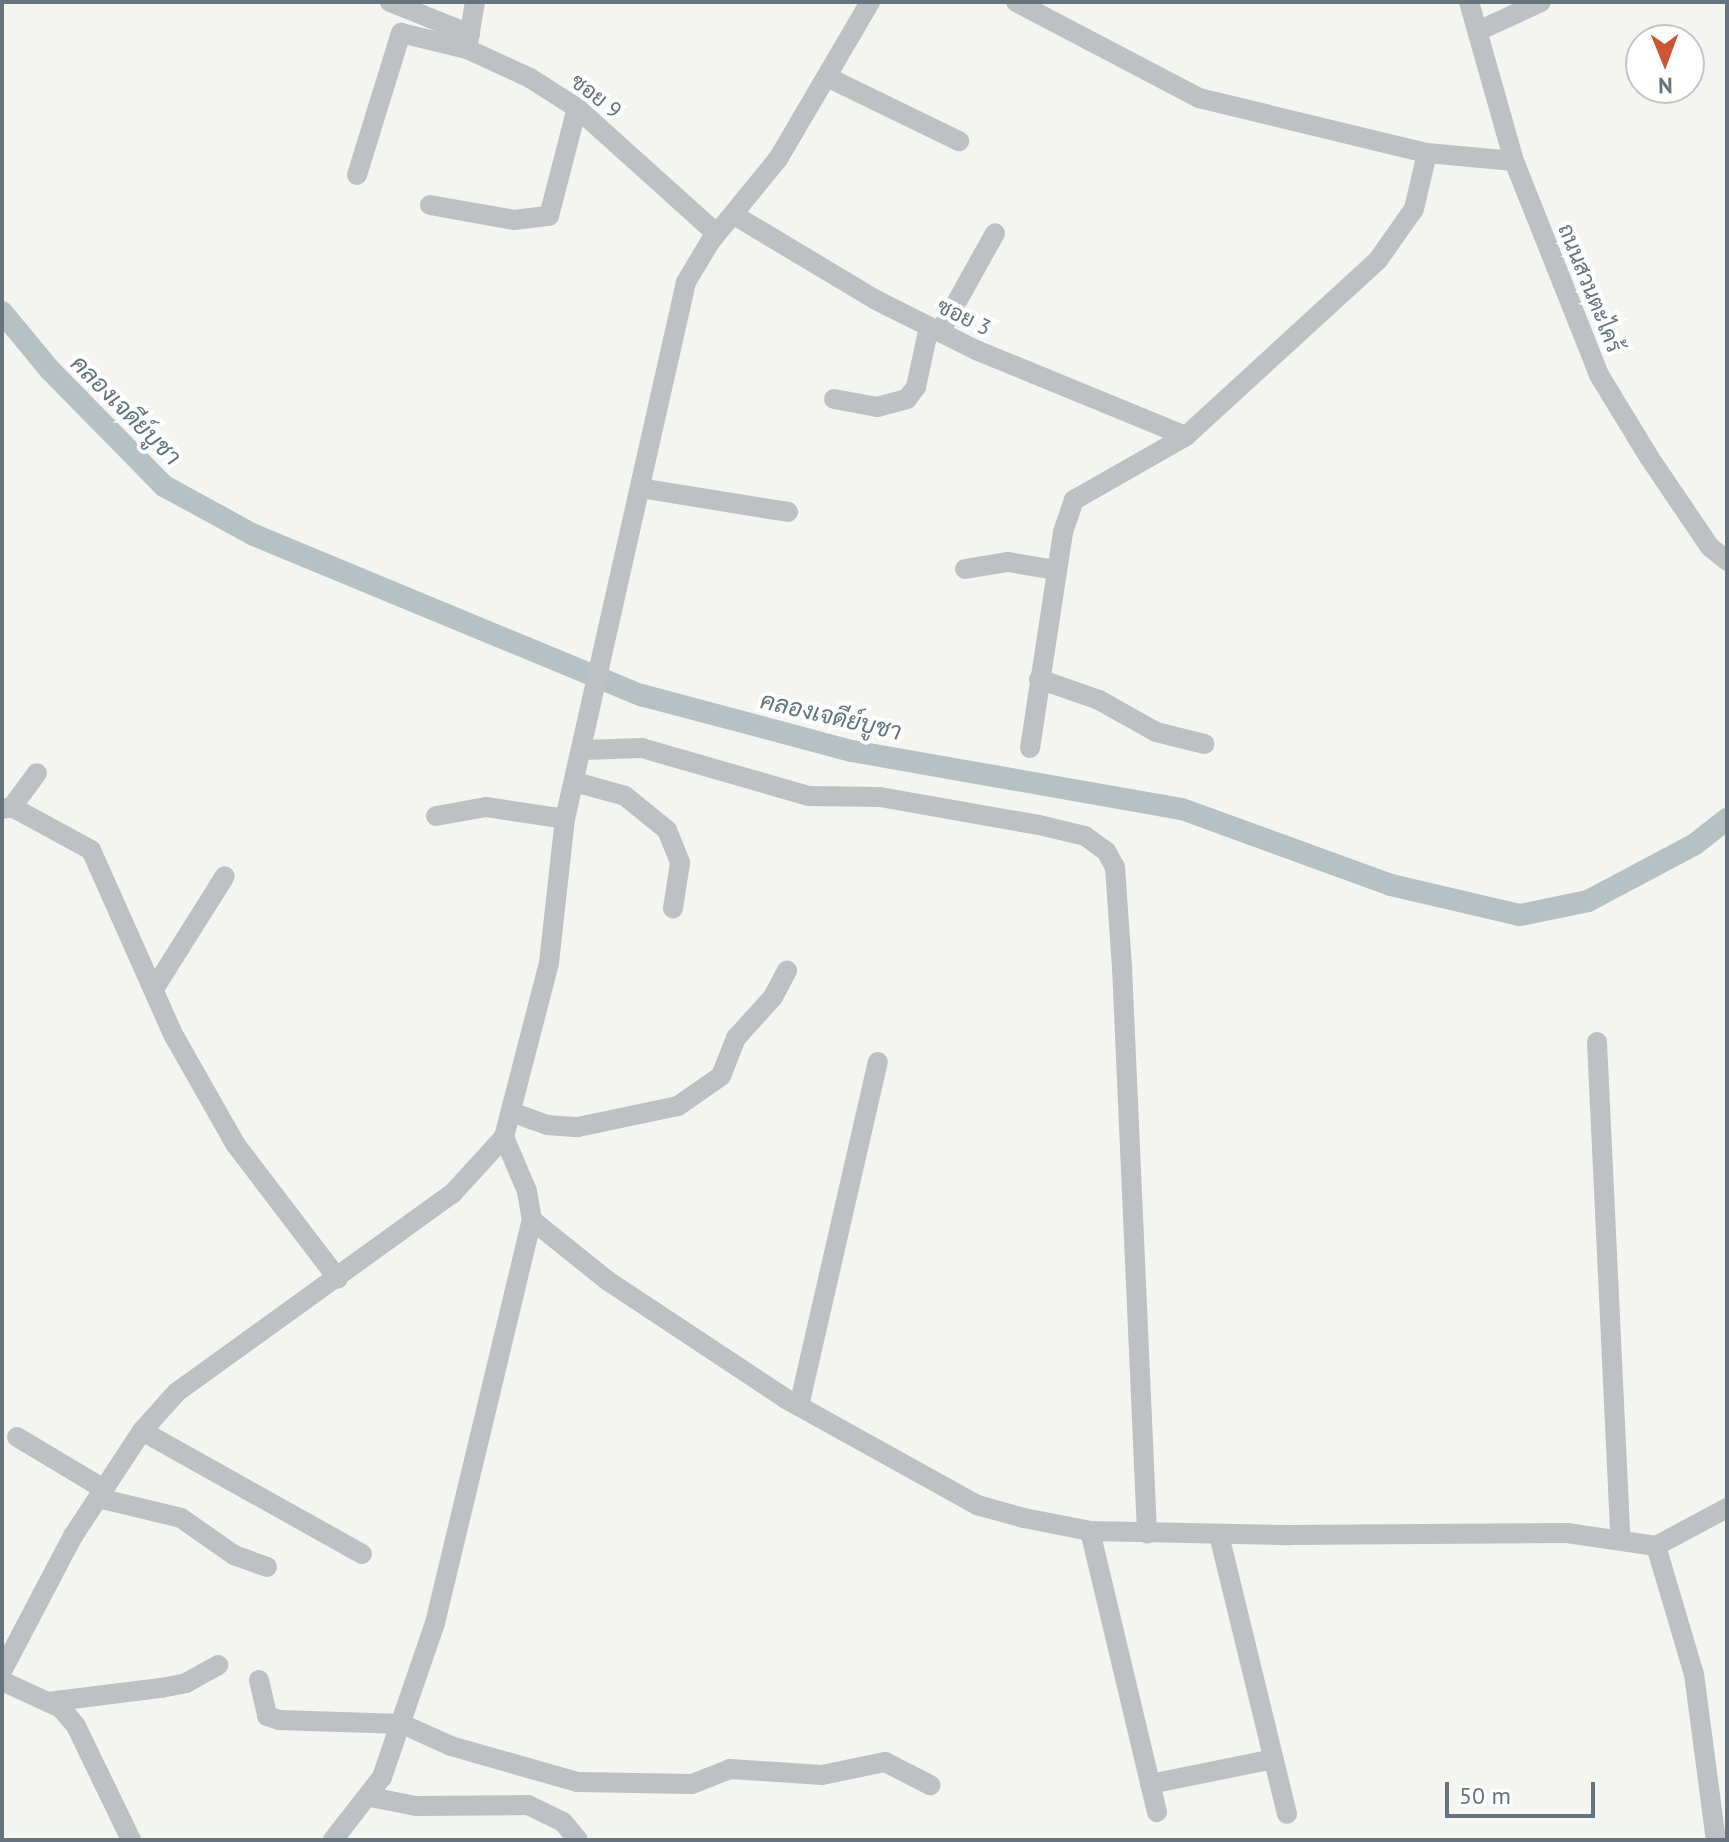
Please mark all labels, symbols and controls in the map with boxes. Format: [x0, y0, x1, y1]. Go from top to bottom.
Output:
north arrow [1625, 24, 1705, 104]
street label: ซอย 9 [565, 68, 627, 124]
text: N [1658, 72, 1673, 100]
street label: ถนนสวนตะไคร้ [1552, 220, 1628, 356]
street label: ซอย 3 [933, 293, 995, 341]
water label: คลองเจดีย์บูชา [65, 349, 187, 471]
water label: คลองเจดีย์บูชา [758, 686, 904, 746]
scale bar [1449, 1766, 1599, 1816]
text: 50 m [1459, 1780, 1511, 1811]

